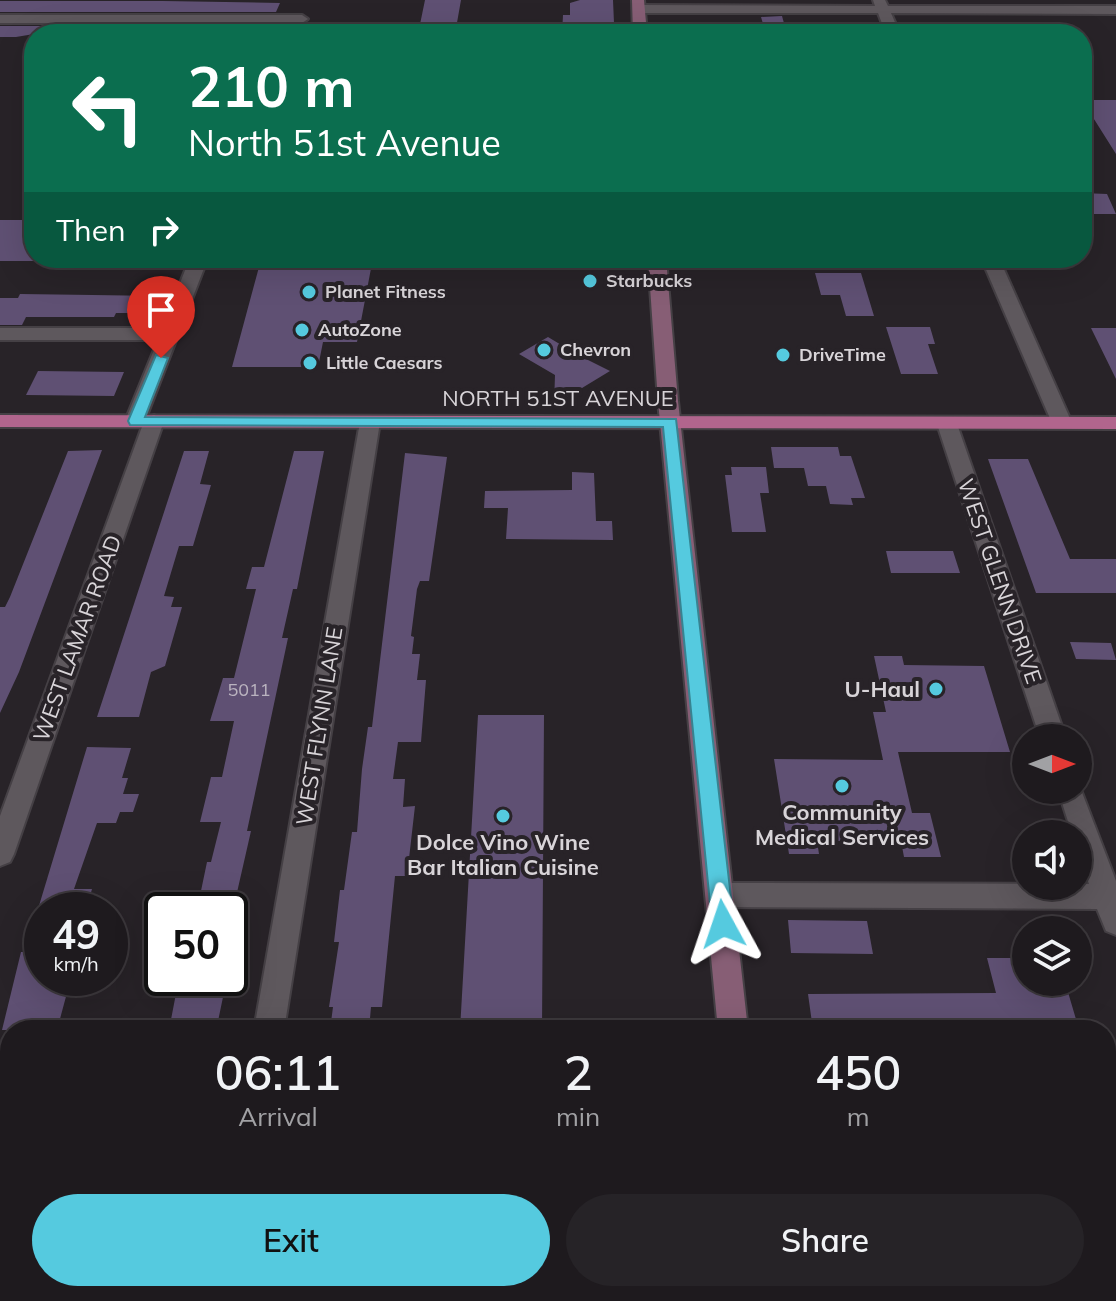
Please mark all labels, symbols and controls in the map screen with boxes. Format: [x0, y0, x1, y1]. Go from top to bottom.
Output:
text: 210 m [188, 51, 355, 121]
icon: left [56, 56, 160, 160]
text: North 51st Avenue [188, 120, 501, 165]
icon: right [142, 208, 186, 252]
text: Then [56, 211, 126, 249]
place label: Starbucks [606, 269, 692, 292]
marker: Starbucks [581, 272, 599, 290]
pin [127, 276, 195, 358]
place label: Planet Fitness [325, 280, 446, 303]
marker: Planet Fitness [300, 283, 318, 301]
icon: arrive [139, 288, 183, 332]
place label: AutoZone [318, 318, 402, 341]
marker: AutoZone [293, 321, 311, 339]
place label: Chevron [560, 338, 631, 361]
marker: Chevron [535, 341, 553, 359]
place label: DriveTime [799, 343, 886, 366]
marker: DriveTime [774, 346, 792, 364]
place label: Little Caesars [326, 351, 443, 374]
marker: Little Caesars [301, 354, 319, 372]
street label: NORTH 51ST AVENUE [442, 384, 674, 412]
street label: WEST GLENN DRIVE [952, 475, 1048, 687]
street label: WEST LAMAR ROAD [27, 531, 127, 745]
street label: WEST FLYNN LANE [289, 625, 349, 827]
place label: U-Haul [845, 675, 920, 703]
house number: 5011 [227, 678, 271, 701]
marker: U-Haul [927, 680, 945, 698]
north arrow [1012, 724, 1092, 804]
map controls [1012, 724, 1092, 996]
marker: Community Medical Services [833, 777, 851, 795]
place label: Community Medical Services [755, 798, 929, 851]
marker: Dolce Vino Wine Bar Italian Cuisine [494, 807, 512, 825]
button: sound [1012, 820, 1092, 900]
place label: Dolce Vino Wine Bar Italian Cuisine [407, 828, 599, 881]
position arrow [681, 882, 765, 966]
speed limit sign: 50 [144, 892, 248, 996]
text: 49 [52, 909, 100, 959]
button: layers [1012, 916, 1092, 996]
text: km/h [53, 951, 99, 976]
text: 06:11 [215, 1042, 341, 1102]
text: 2 [564, 1042, 592, 1102]
text: 450 [815, 1042, 901, 1102]
text: Arrival [238, 1100, 318, 1133]
text: min [556, 1100, 600, 1133]
text: m [847, 1100, 870, 1133]
button: Exit [32, 1194, 550, 1286]
button: Share [566, 1194, 1084, 1286]

